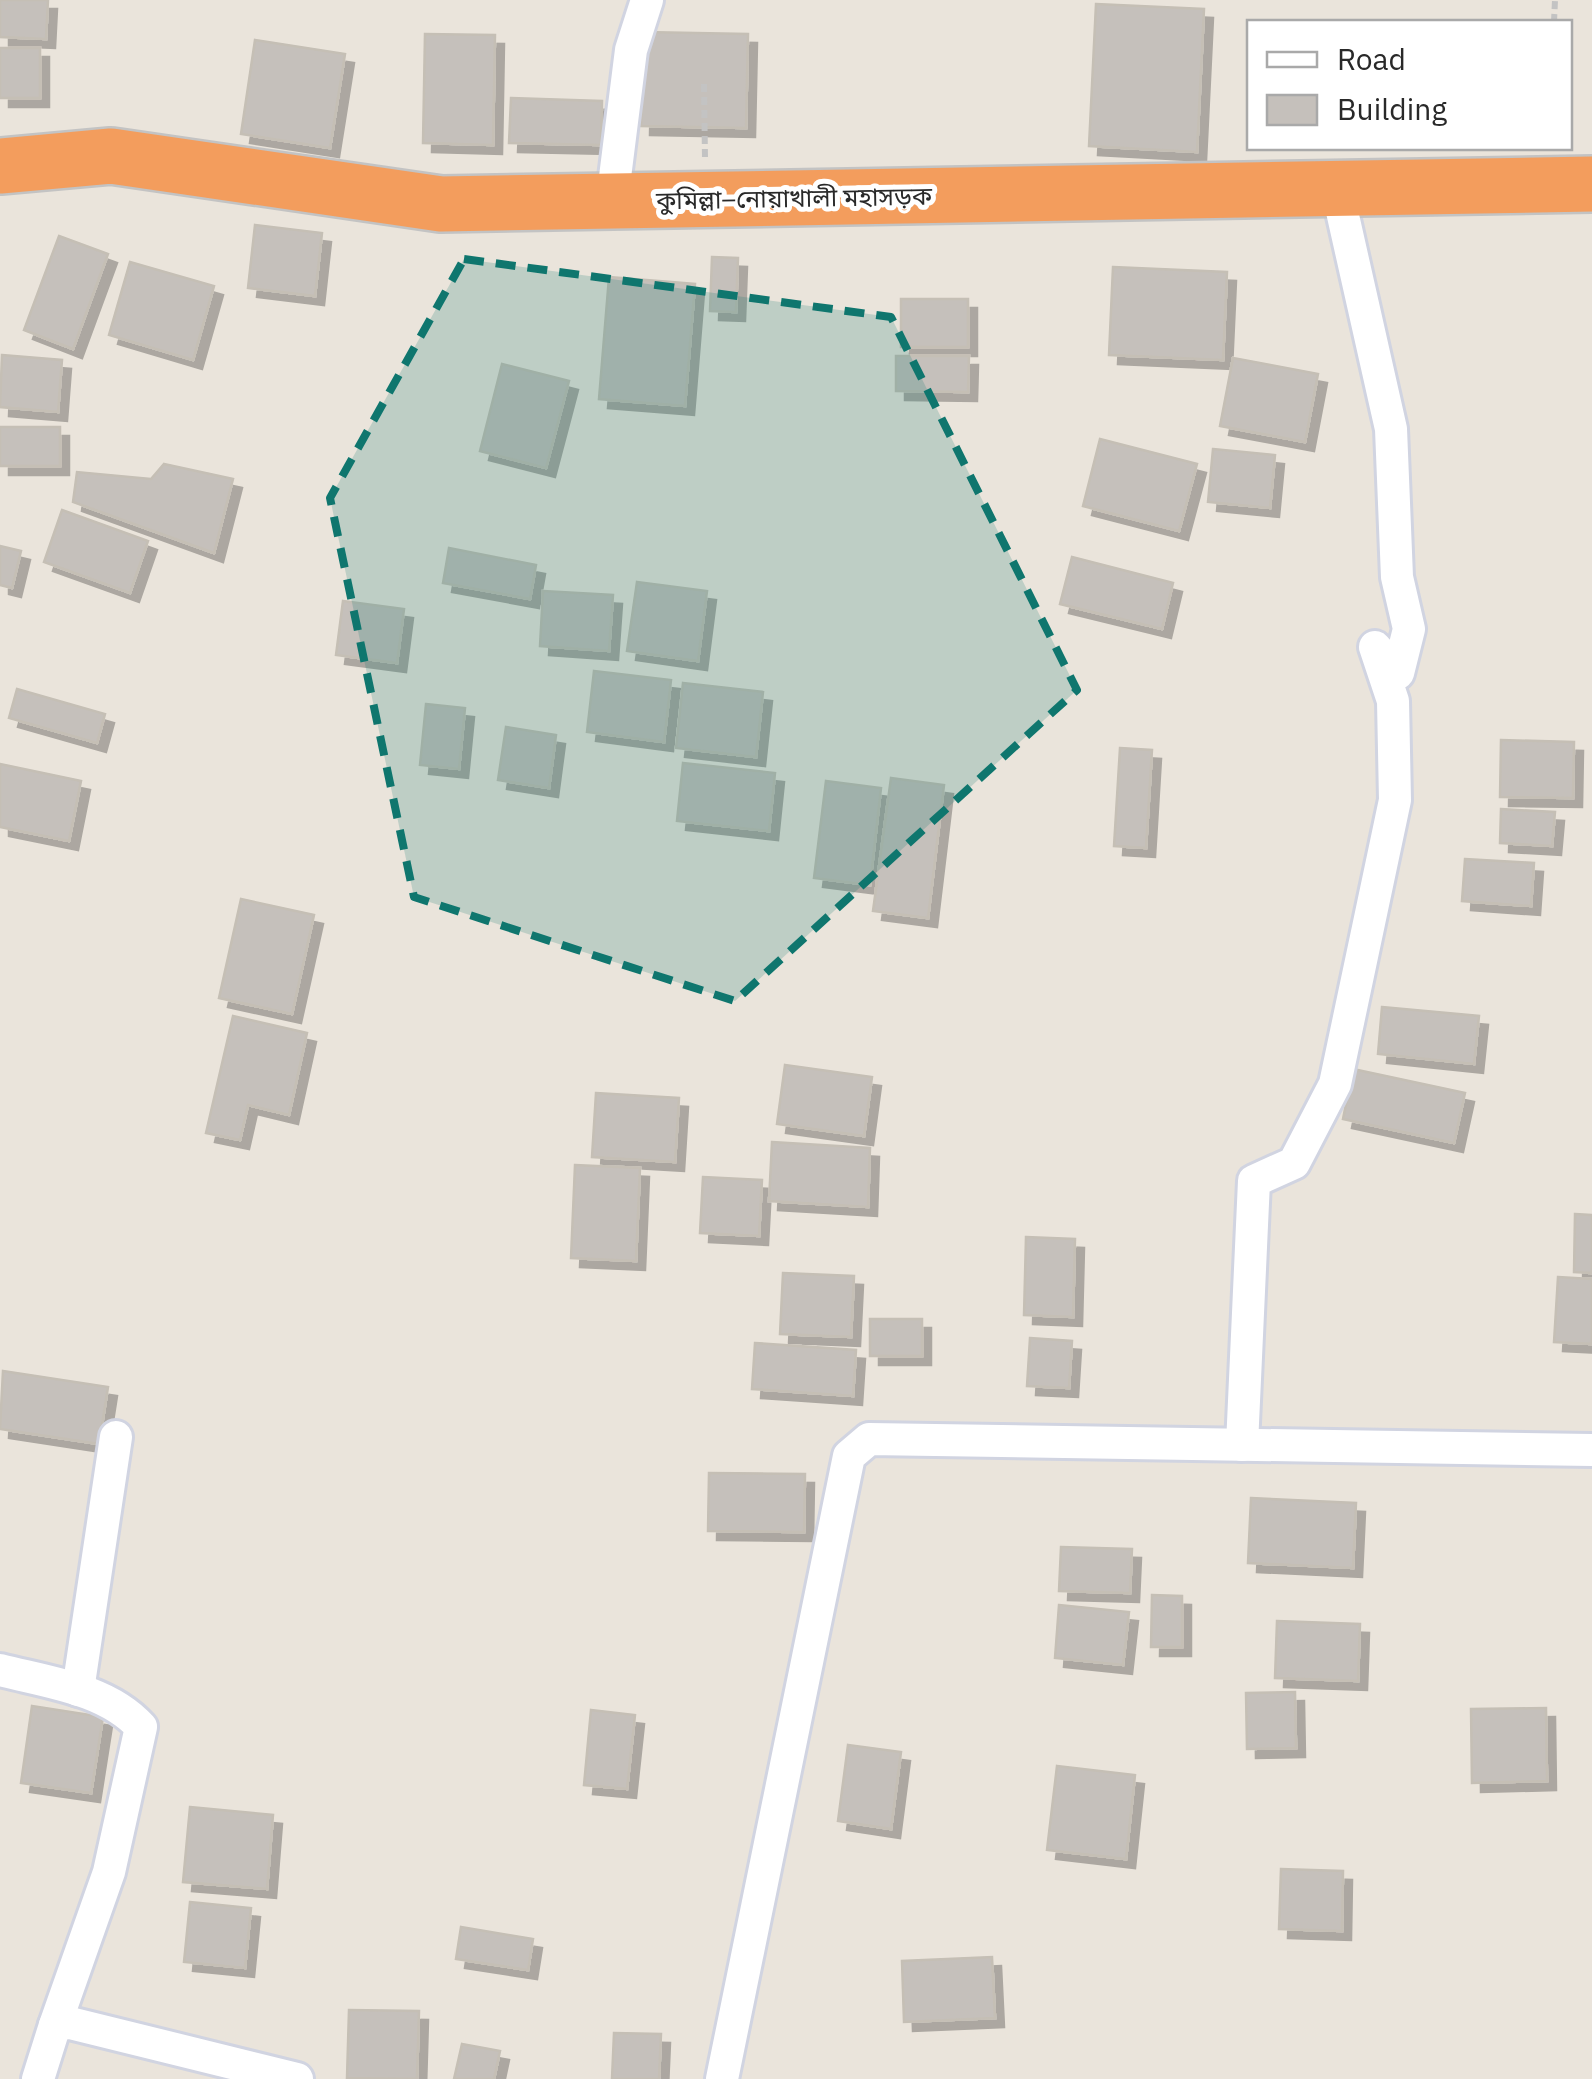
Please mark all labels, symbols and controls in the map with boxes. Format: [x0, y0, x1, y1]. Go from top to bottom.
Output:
legend [1247, 20, 1572, 150]
text: Road [1337, 39, 1406, 78]
text: Building [1337, 89, 1447, 128]
street label: কুমিল্লা–নোয়াখালী মহাসড়ক [655, 179, 933, 216]

